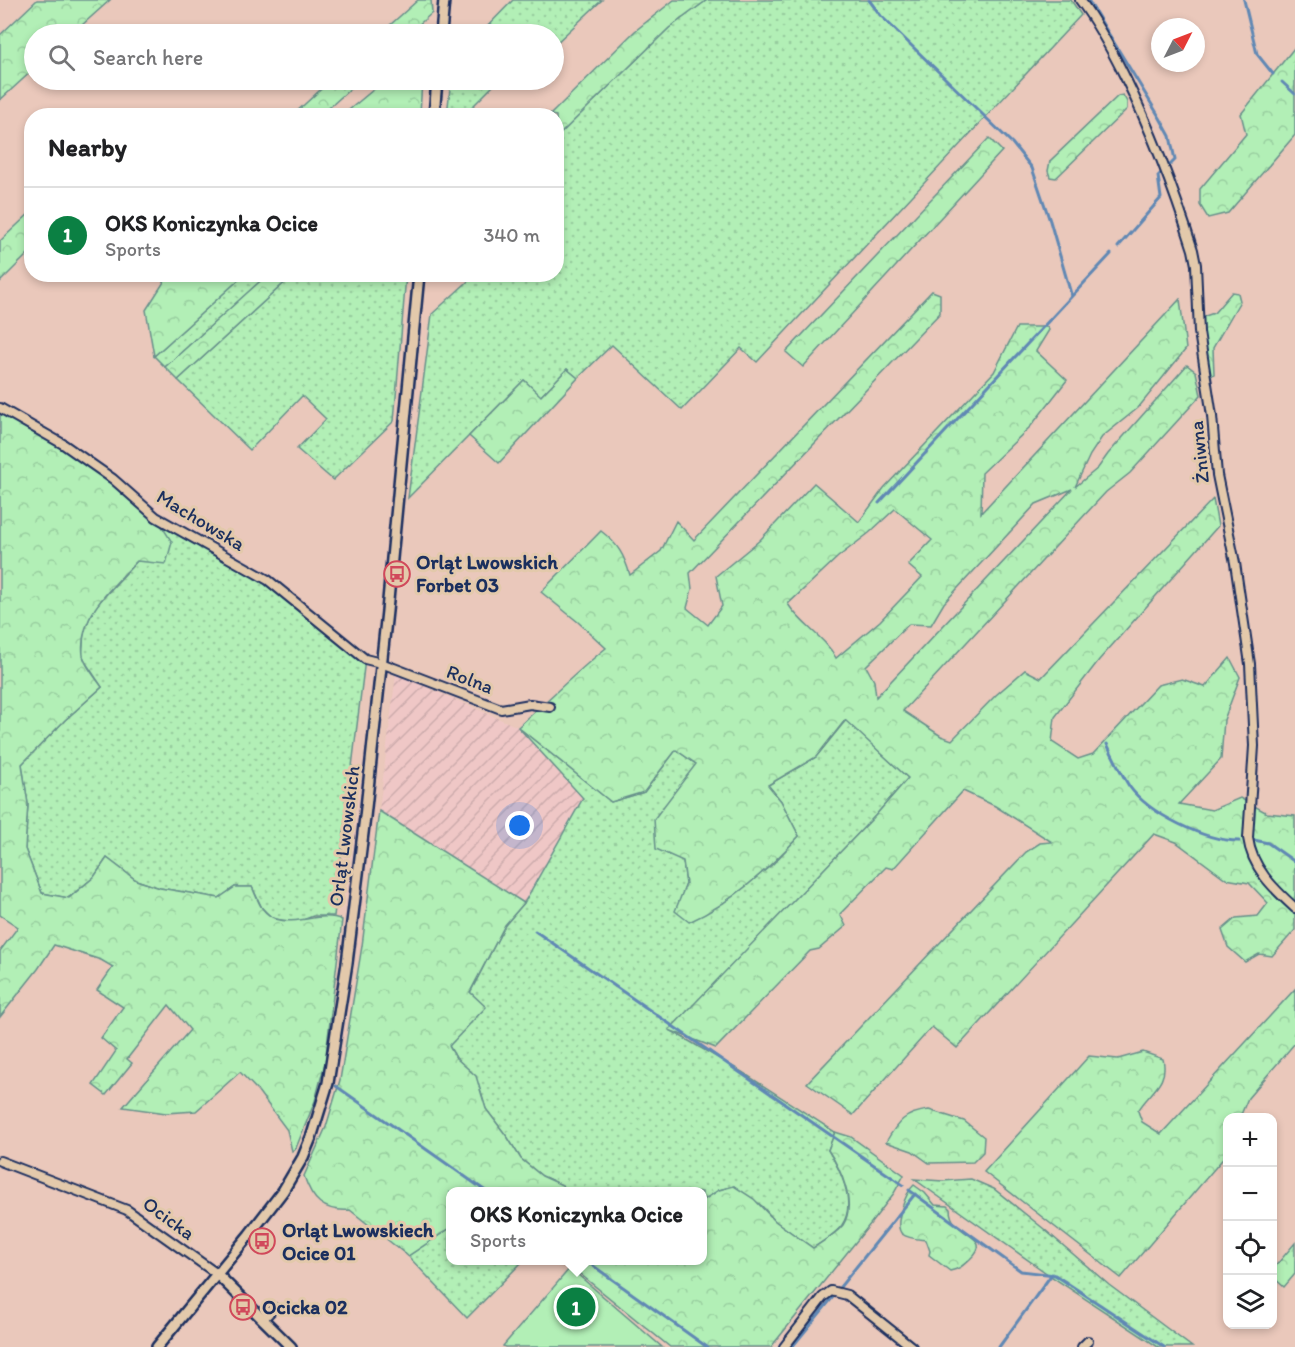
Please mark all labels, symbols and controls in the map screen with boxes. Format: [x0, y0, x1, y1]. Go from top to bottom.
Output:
north arrow [1151, 18, 1205, 72]
search box [24, 24, 564, 90]
icon: search [45, 41, 78, 74]
text: Search here [93, 44, 203, 71]
text: Nearby [48, 131, 127, 163]
text: OKS Koniczynka Ocice [105, 210, 318, 237]
text: 1 [63, 223, 72, 247]
text: 340 m [483, 223, 540, 247]
text: Sports [105, 237, 161, 261]
street label: Żniwna [1184, 419, 1214, 484]
street label: Machowska [152, 484, 250, 556]
place label: Orląt Lwowskich Forbet 03 [416, 550, 558, 597]
bus stop icon: Orląt Lwowskich Forbet 03 [382, 559, 412, 589]
street label: Rolna [443, 659, 497, 699]
street label: Orląt Lwowskich [323, 764, 365, 908]
your location [505, 811, 534, 840]
map controls [1223, 1113, 1277, 1329]
button: + [1223, 1113, 1277, 1167]
button: − [1223, 1167, 1277, 1221]
popup [446, 1187, 707, 1265]
street label: Ocicka [138, 1191, 200, 1245]
text: OKS Koniczynka Ocice [470, 1201, 683, 1228]
place label: Orląt Lwowskiech Ocice 01 [282, 1218, 434, 1265]
button: locate [1223, 1221, 1277, 1275]
bus stop icon: Orląt Lwowskiech Ocice 01 [247, 1226, 277, 1256]
text: Sports [470, 1228, 526, 1252]
button: layers [1223, 1275, 1277, 1329]
pin: 1 [556, 1284, 596, 1330]
bus stop icon: Ocicka 02 [228, 1292, 258, 1322]
place label: Ocicka 02 [262, 1295, 348, 1319]

